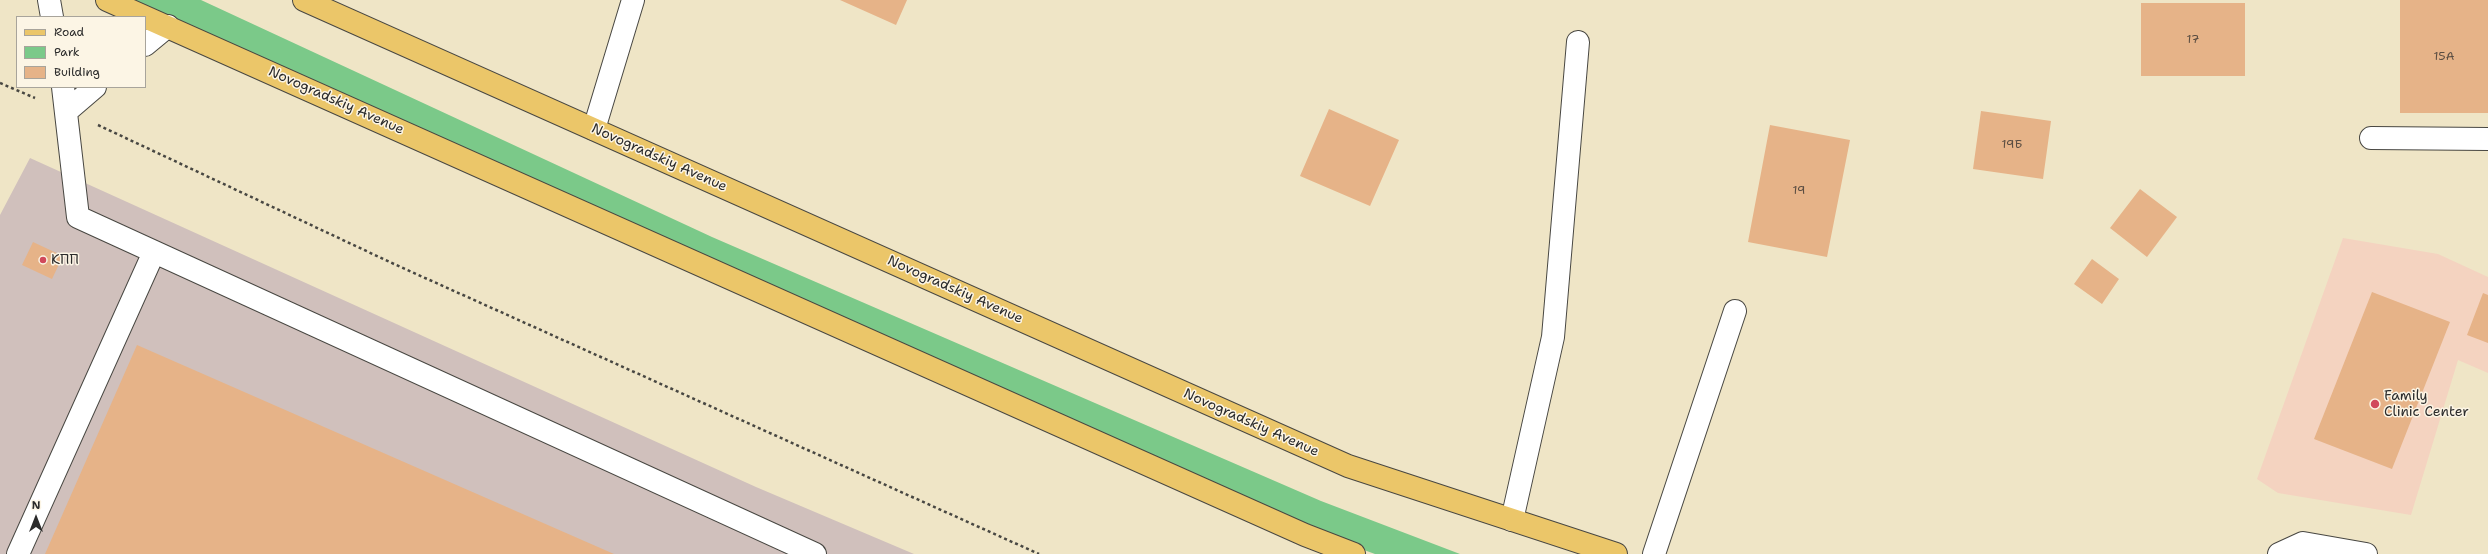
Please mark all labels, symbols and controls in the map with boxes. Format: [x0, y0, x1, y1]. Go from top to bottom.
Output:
legend [16, 16, 146, 88]
text: Road [54, 24, 84, 40]
house number: 17 [2187, 33, 2199, 47]
text: Park [54, 44, 80, 60]
house number: 15А [2434, 50, 2454, 64]
text: Building [54, 64, 100, 80]
street label: Novogradskiy Avenue [266, 64, 406, 138]
street label: Novogradskiy Avenue [589, 121, 729, 195]
house number: 19Б [2002, 138, 2022, 152]
house number: 19 [1793, 184, 1805, 198]
place label: КПП [51, 252, 79, 268]
street label: Novogradskiy Avenue [885, 253, 1025, 327]
marker: КПП [38, 255, 48, 265]
street label: Novogradskiy Avenue [1181, 386, 1321, 460]
place label: Family Clinic Center [2384, 388, 2469, 420]
marker: Family Clinic Center [2369, 398, 2381, 410]
north arrow [16, 498, 56, 538]
text: N [32, 498, 40, 513]

